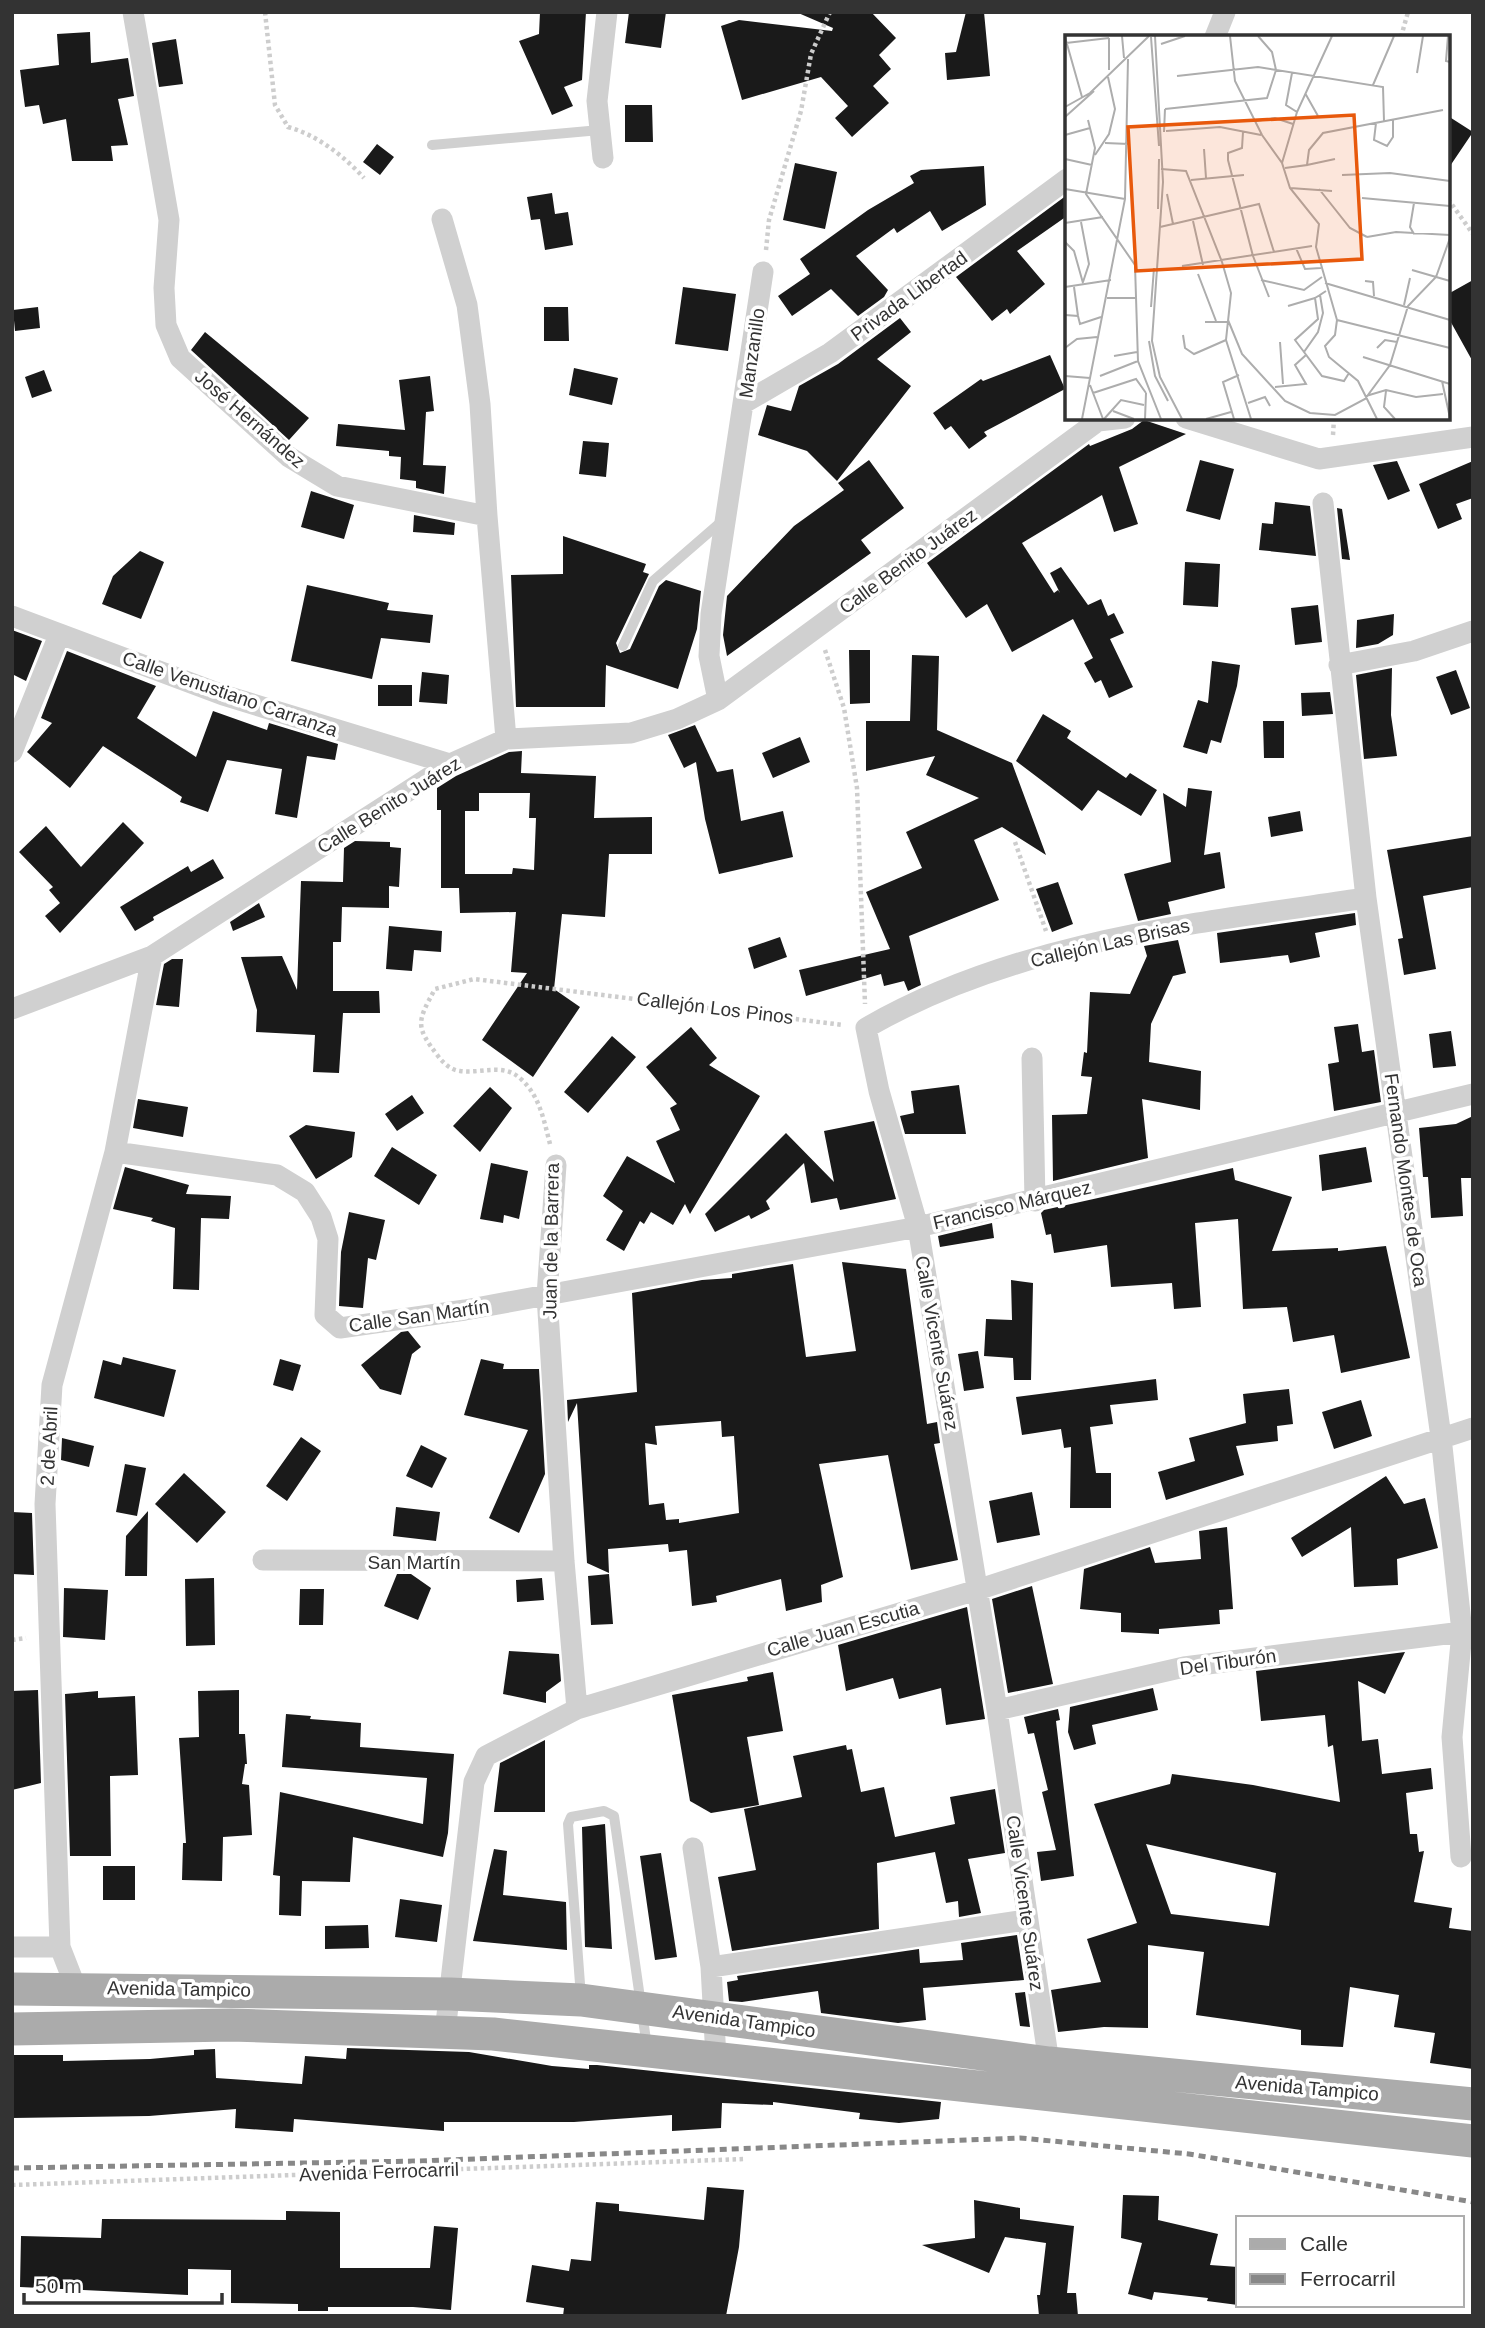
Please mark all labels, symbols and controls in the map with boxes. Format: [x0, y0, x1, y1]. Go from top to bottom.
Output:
inset map [1065, 35, 1450, 420]
street label: Privada Libertad [847, 247, 971, 345]
street label: Manzanillo [735, 307, 769, 399]
street label: José Hernández [191, 366, 309, 472]
street label: Calle Benito Juárez [835, 504, 981, 618]
street label: Calle Venustiano Carranza [120, 647, 341, 741]
street label: Calle Benito Juárez [314, 752, 464, 858]
street label: Callejón Las Brisas [1028, 914, 1192, 972]
street label: Callejón Los Pinos [636, 988, 794, 1028]
street label: Fernando Montes de Oca [1381, 1072, 1431, 1289]
street label: Juan de la Barrera [539, 1162, 563, 1319]
street label: Francisco Márquez [931, 1177, 1093, 1233]
street label: Calle Vicente Suárez [911, 1254, 963, 1432]
street label: Calle San Martín [347, 1296, 491, 1336]
street label: 2 de Abril [36, 1406, 62, 1486]
street label: San Martín [368, 1552, 460, 1573]
street label: Calle Juan Escutia [764, 1597, 922, 1661]
street label: Del Tiburón [1178, 1645, 1278, 1679]
street label: Calle Vicente Suárez [1002, 1814, 1048, 1992]
street label: Avenida Tampico [107, 1977, 251, 2001]
street label: Avenida Tampico [671, 2001, 817, 2041]
street label: Avenida Tampico [1234, 2071, 1380, 2105]
street label: Avenida Ferrocarril [299, 2159, 459, 2185]
legend [1236, 2216, 1464, 2307]
text: Calle [1300, 2232, 1348, 2255]
scale bar [24, 2262, 222, 2306]
text: Ferrocarril [1300, 2267, 1396, 2290]
text: 50 m [35, 2274, 82, 2297]

